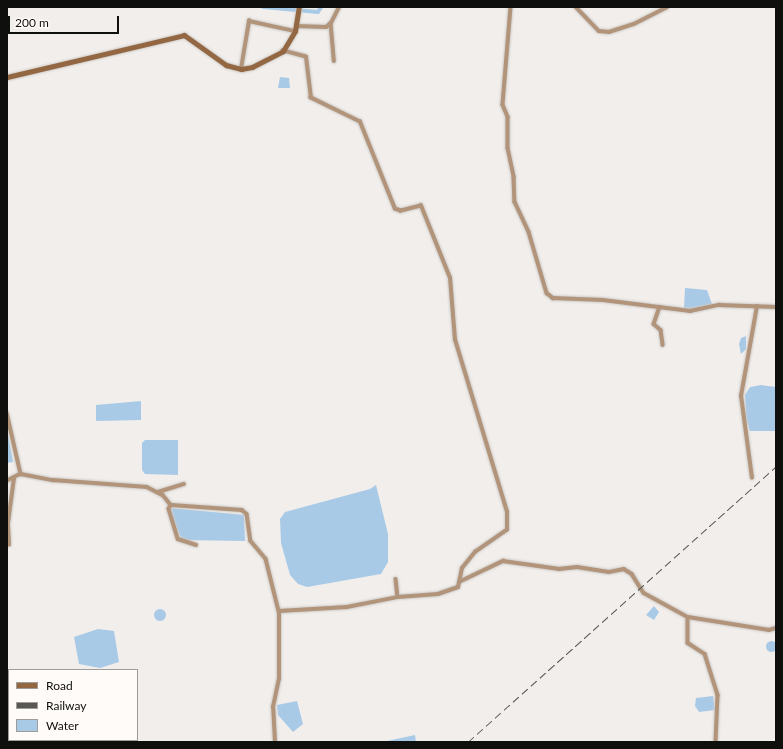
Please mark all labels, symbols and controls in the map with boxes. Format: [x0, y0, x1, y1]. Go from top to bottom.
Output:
scale bar [10, 8, 121, 34]
text: 200 m [15, 15, 49, 30]
legend [8, 669, 138, 741]
text: Road [46, 678, 73, 693]
text: Railway [46, 698, 86, 713]
text: Water [46, 718, 79, 733]

